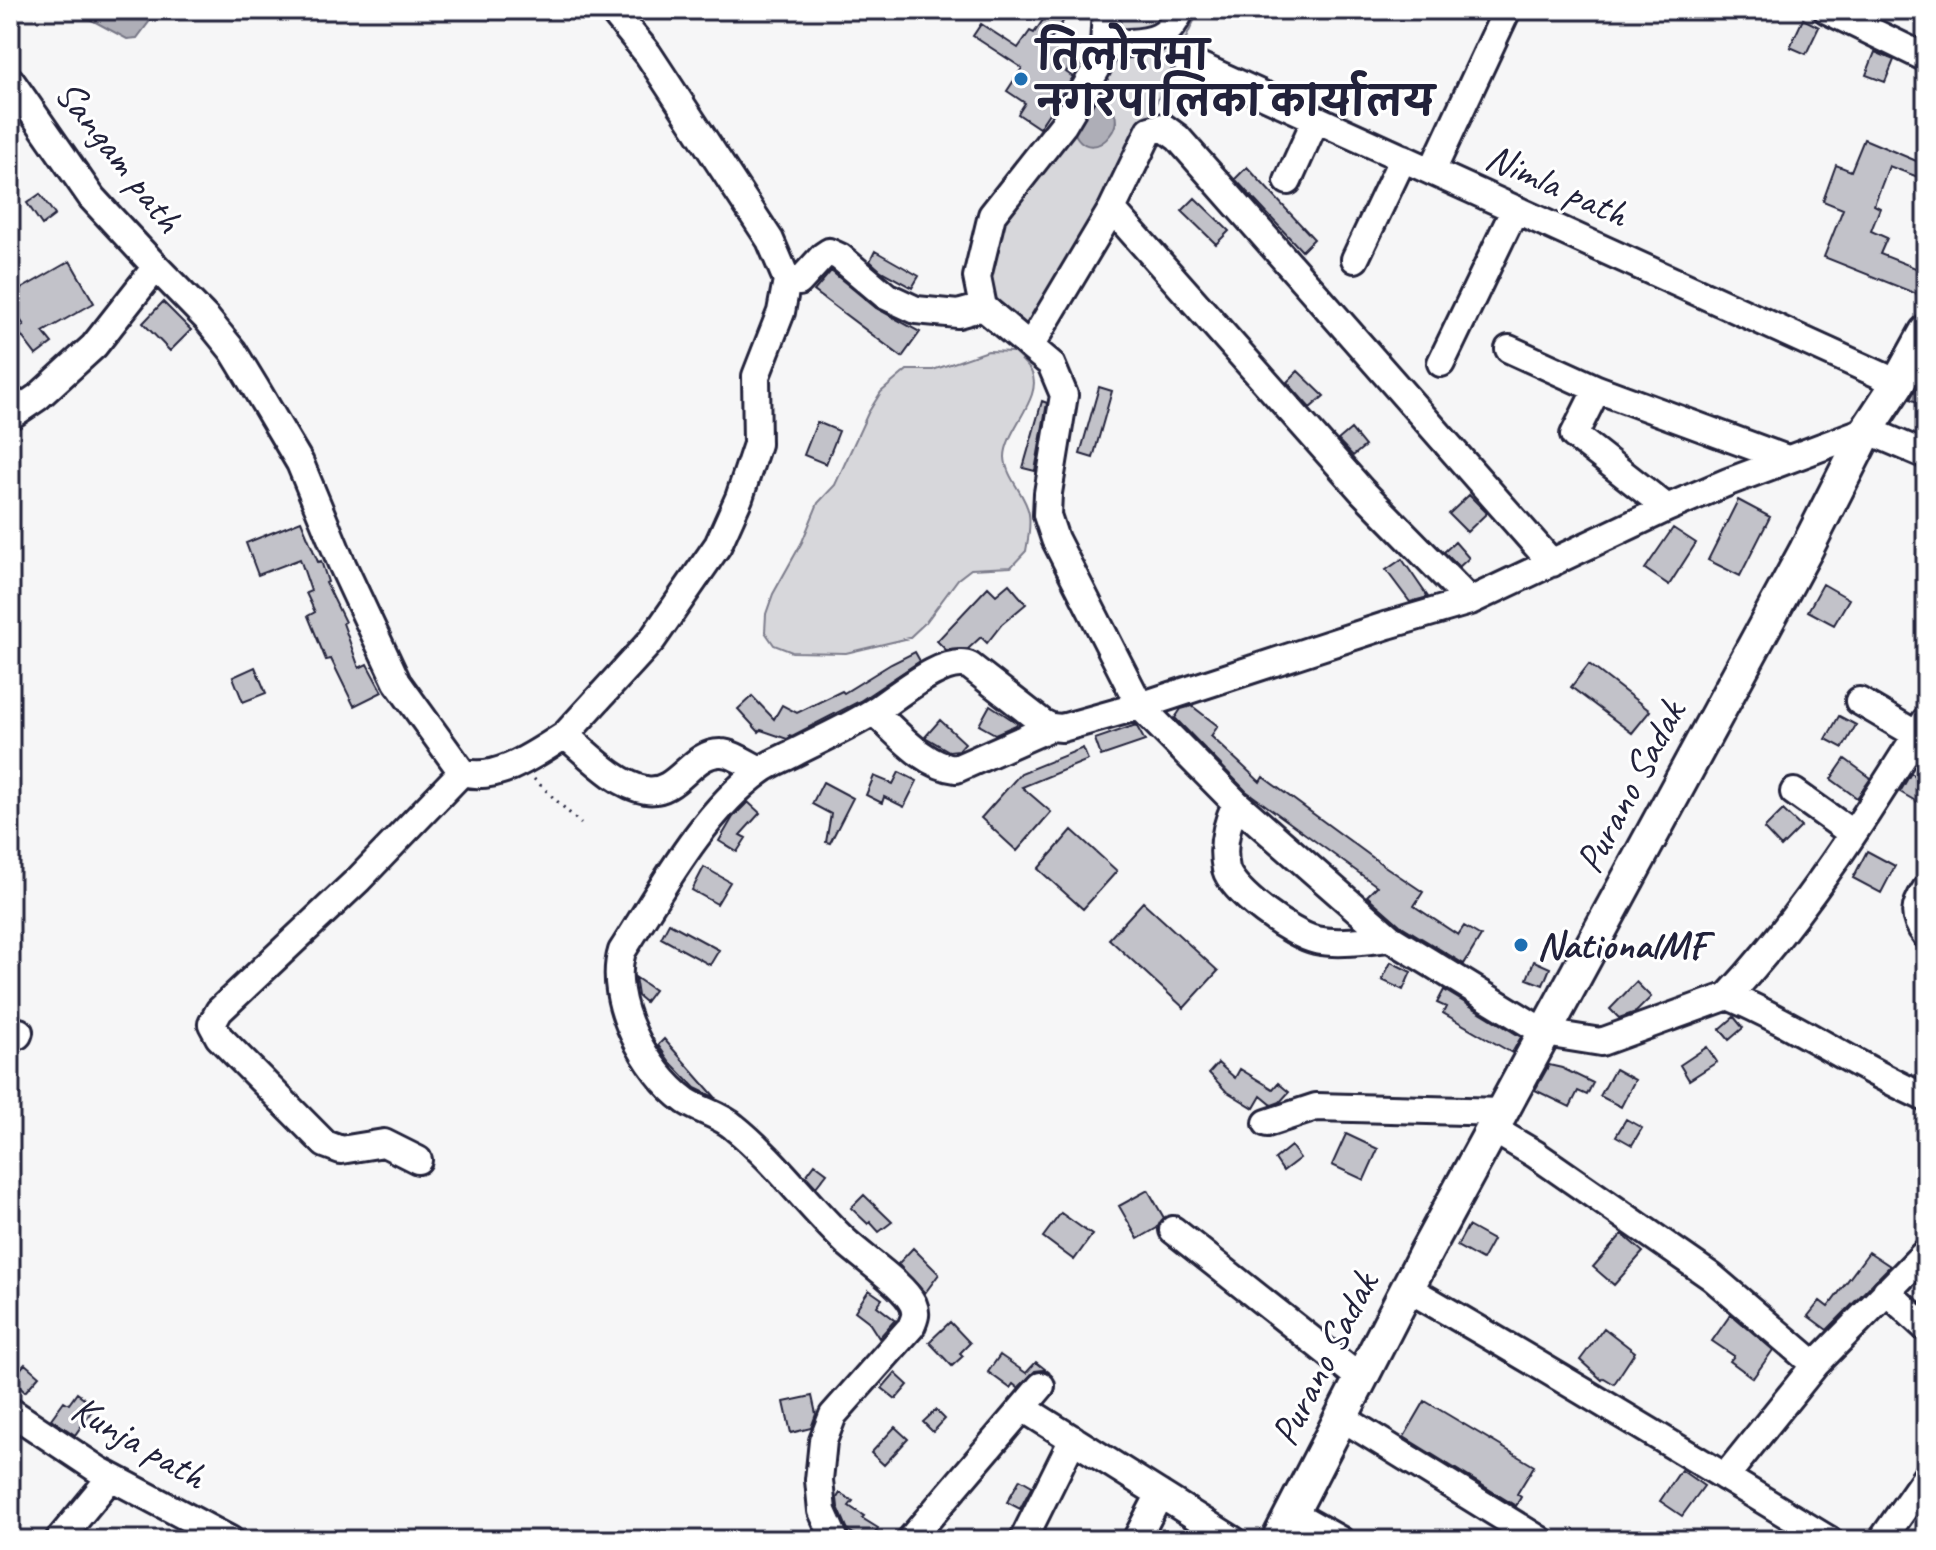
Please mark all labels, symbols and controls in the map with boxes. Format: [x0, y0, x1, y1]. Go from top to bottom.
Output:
place label: तिलोत्तमा नगरपालिका कार्यालय [1034, 22, 1438, 127]
street label: Sangam path [44, 70, 195, 243]
marker: तिलोत्तमा नगरपालिका कार्यालय [1012, 70, 1030, 88]
street label: Nimla path [1478, 132, 1637, 239]
street label: Purano Sadak [1564, 690, 1698, 881]
place label: NationalMF [1537, 920, 1716, 970]
marker: NationalMF [1512, 936, 1530, 954]
street label: Purano Sadak [1259, 1261, 1390, 1454]
street label: Kunja path [63, 1384, 217, 1501]

